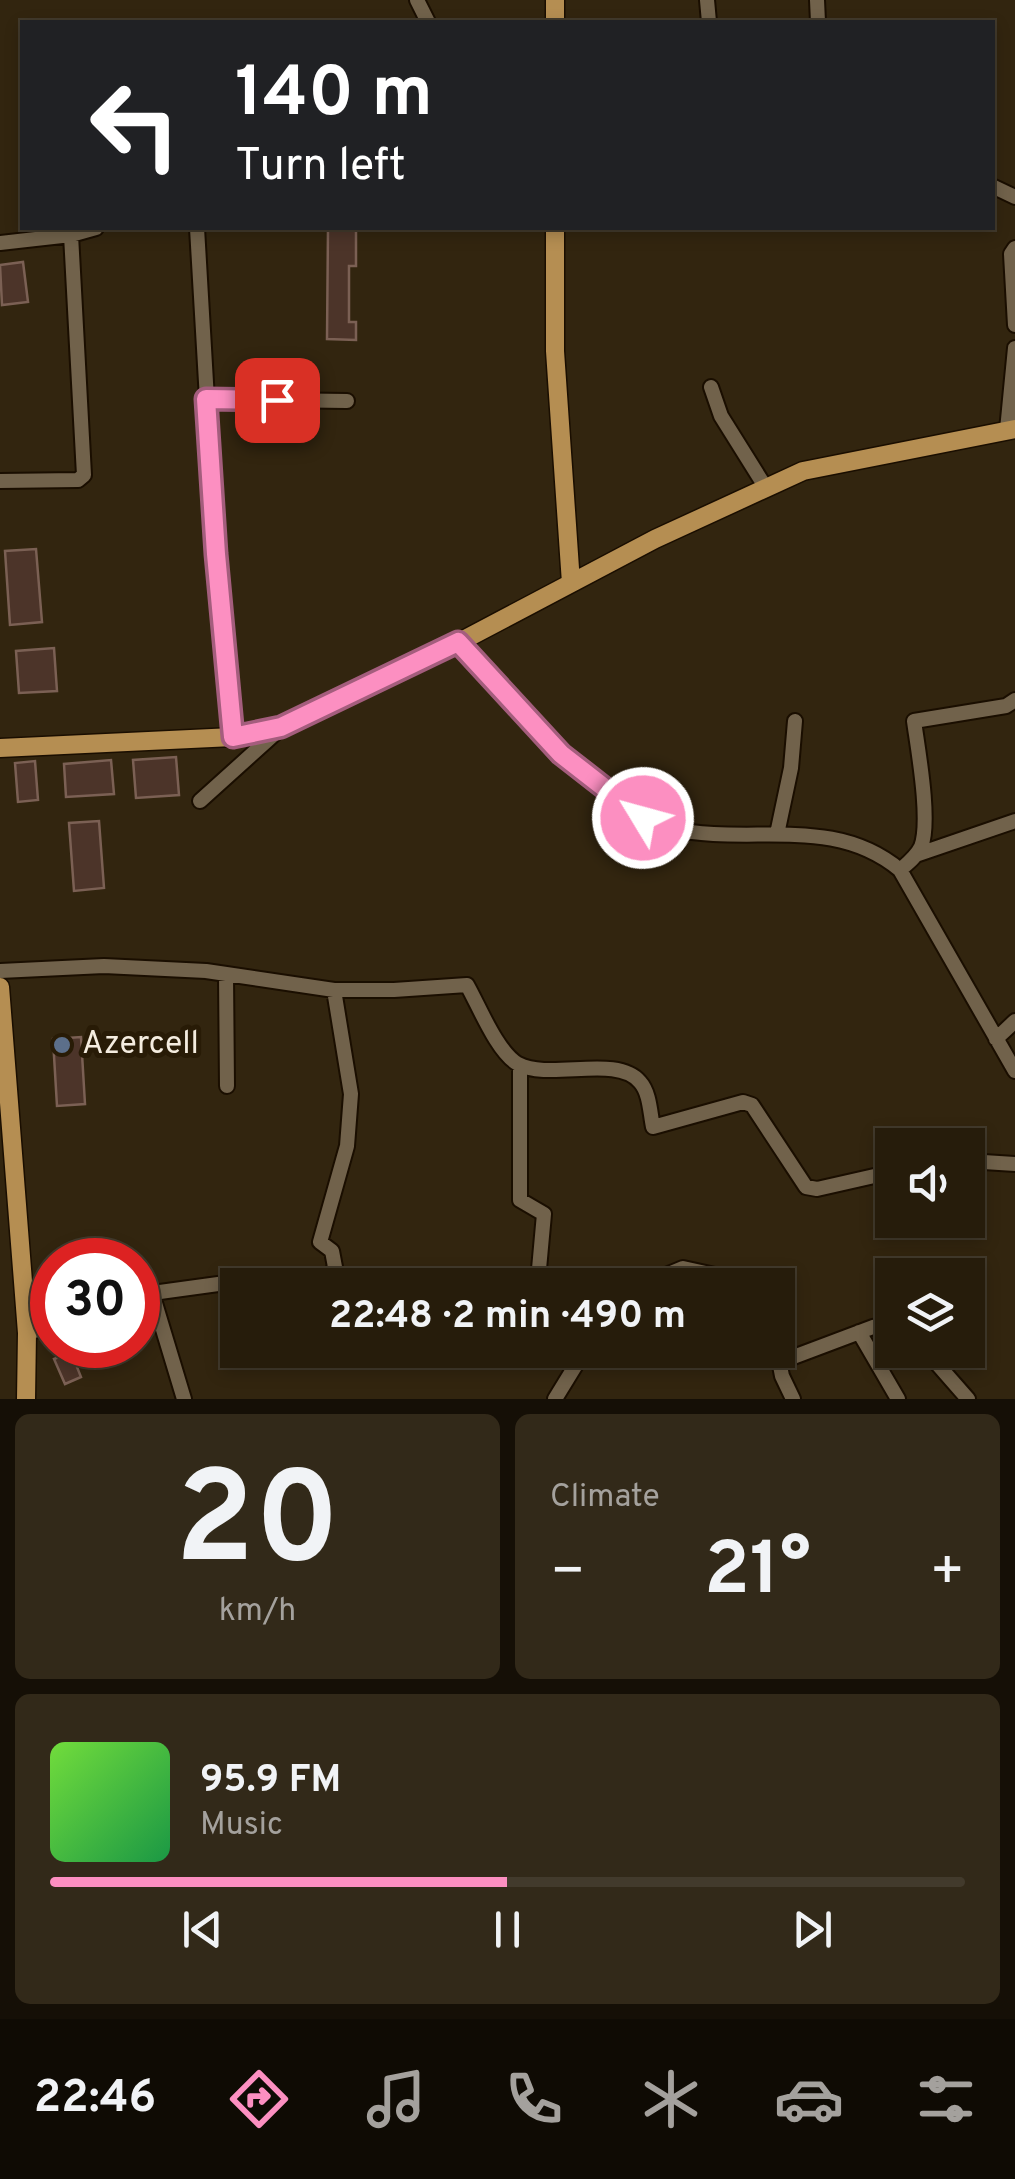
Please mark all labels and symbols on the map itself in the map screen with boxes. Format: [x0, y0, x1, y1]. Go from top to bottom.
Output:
pin [235, 358, 320, 443]
position arrow [591, 766, 695, 870]
place label: Azercell [82, 1025, 199, 1065]
marker: Azercell [51, 1034, 73, 1056]
speed limit sign: 30 [30, 1238, 160, 1368]

